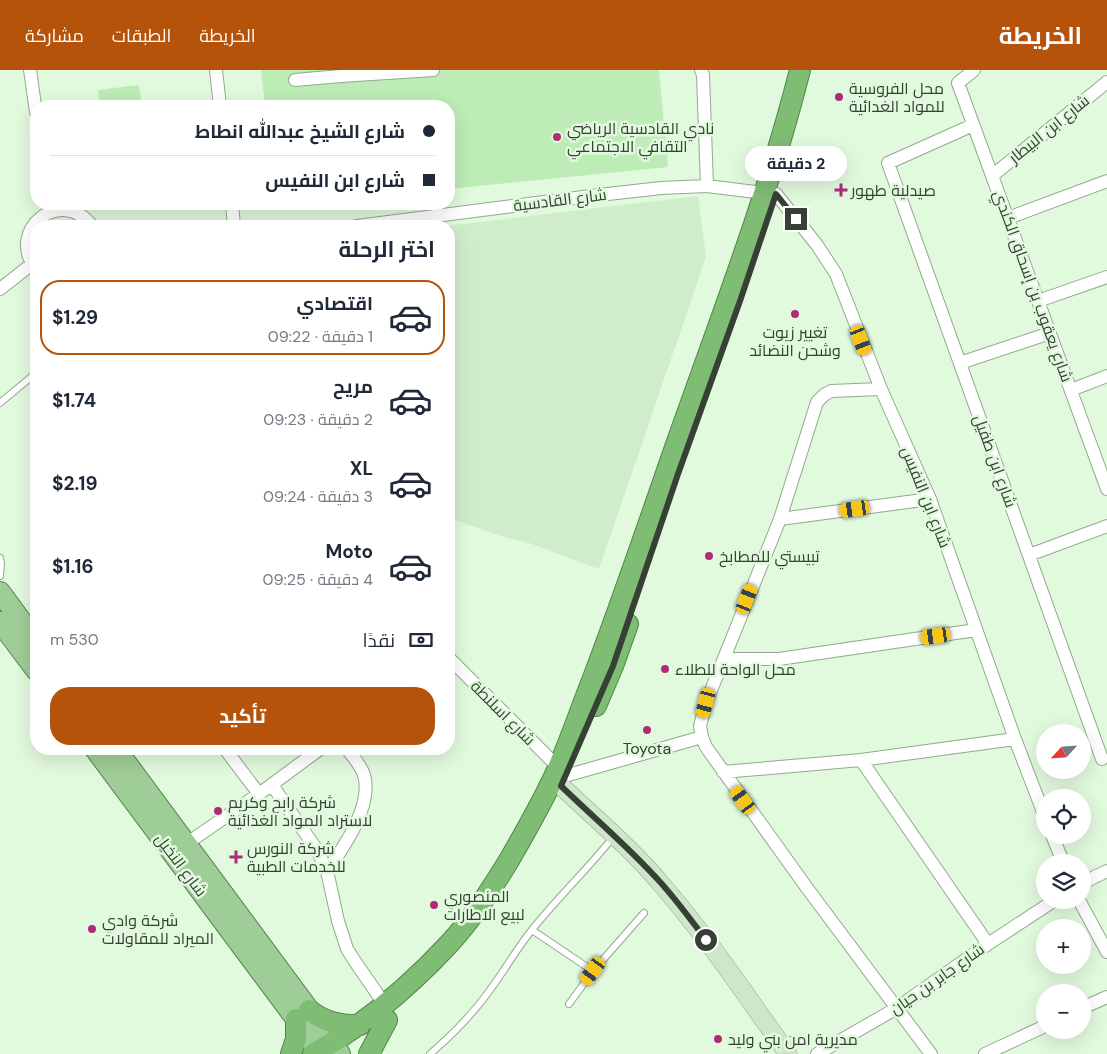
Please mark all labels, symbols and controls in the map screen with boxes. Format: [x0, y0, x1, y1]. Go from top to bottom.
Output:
text: الخريطة [999, 20, 1082, 51]
text: مشاركة [25, 24, 84, 48]
text: الطبقات [112, 24, 171, 48]
text: الخريطة [199, 24, 256, 48]
place label: محل الفروسية للمواد الغدائية [849, 78, 945, 117]
street label: شارع ابن البيطار [1003, 90, 1094, 169]
marker: محل الفروسية للمواد الغدائية [833, 91, 845, 103]
place label: نادي القادسية الرياضي التقافي الاجتماعي [567, 118, 714, 160]
text: شارع الشيخ عبدالله انطاط [195, 119, 405, 144]
marker: نادي القادسية الرياضي التقافي الاجتماعي [551, 131, 563, 143]
callout: 2 دقيقة [745, 146, 847, 182]
text: 2 دقيقة [767, 153, 825, 174]
text: شارع ابن النفيس [265, 168, 405, 193]
place label: صيدلية طهور [850, 180, 936, 201]
street label: شارع القادسية [512, 184, 608, 217]
marker: صيدلية طهور [835, 184, 847, 196]
street label: شارع يعقوب بن إسحاق الكندي [986, 187, 1078, 386]
route end [785, 208, 807, 230]
text: اختر الرحلة [338, 235, 435, 264]
text: اقتصادي [297, 291, 373, 316]
icon: car [388, 295, 433, 340]
text: $1.29 [52, 305, 98, 330]
marker: تغيير زيوت وشحن النضائد [789, 308, 801, 320]
place label: تغيير زيوت وشحن النضائد [749, 322, 841, 361]
car [848, 323, 873, 357]
text: 1 دقيقة · 09:22 [268, 326, 373, 347]
text: مريح [333, 374, 373, 399]
icon: car [388, 378, 433, 423]
text: $1.74 [52, 388, 96, 413]
text: 2 دقيقة · 09:23 [263, 409, 373, 430]
street label: شارع ابن طفيل [968, 412, 1022, 511]
street label: شارع ابن النفيس [895, 443, 956, 551]
text: XL [350, 456, 373, 481]
icon: car [388, 461, 433, 506]
text: $2.19 [52, 471, 98, 496]
text: 3 دقيقة · 09:24 [263, 486, 373, 507]
car [839, 499, 870, 519]
text: Moto [325, 539, 373, 564]
icon: car [388, 544, 433, 589]
place label: تبيستي للمطابخ [719, 546, 820, 570]
marker: تبيستي للمطابخ [703, 550, 715, 562]
text: $1.16 [52, 554, 94, 579]
text: 4 دقيقة · 09:25 [263, 569, 373, 590]
car [734, 582, 759, 616]
icon: cash [407, 626, 435, 654]
car [920, 626, 951, 646]
text: نقدًا [363, 628, 395, 653]
text: 530 m [50, 629, 99, 650]
place label: محل الواحة للطلاء [675, 659, 796, 680]
marker: محل الواحة للطلاء [659, 663, 671, 675]
street label: شارع اسلنطة [465, 676, 540, 751]
button: تأكيد [50, 687, 435, 745]
car [694, 687, 717, 719]
marker: Toyota [641, 724, 653, 736]
north arrow [1036, 724, 1091, 779]
map controls [1036, 724, 1091, 1039]
place label: Toyota [623, 738, 671, 759]
car [728, 783, 757, 817]
button: locate [1036, 789, 1091, 844]
place label: شركة رابح وكريم لاستراد المواد الغذائية [228, 792, 372, 831]
marker: شركة رابح وكريم لاستراد المواد الغذائية [212, 805, 224, 817]
street label: شارع النخيل [149, 829, 212, 902]
place label: شركة النورس للخدمات الطبية [247, 838, 346, 877]
marker: شركة النورس للخدمات الطبية [229, 850, 243, 864]
button: layers [1036, 854, 1091, 909]
place label: المنصوري لبيع الاطارات [444, 886, 525, 926]
marker: المنصوري لبيع الاطارات [428, 899, 440, 911]
place label: شركة وادي الميراد للمقاولات [102, 910, 214, 949]
button: + [1036, 919, 1091, 974]
marker: شركة وادي الميراد للمقاولات [86, 923, 98, 935]
route start [695, 929, 717, 951]
street label: شارع جابر بن حيان [886, 939, 989, 1020]
car [578, 954, 607, 988]
button: − [1036, 984, 1091, 1039]
place label: مديرية امن بني وليد [728, 1029, 858, 1053]
marker: مديرية امن بني وليد [712, 1033, 724, 1045]

